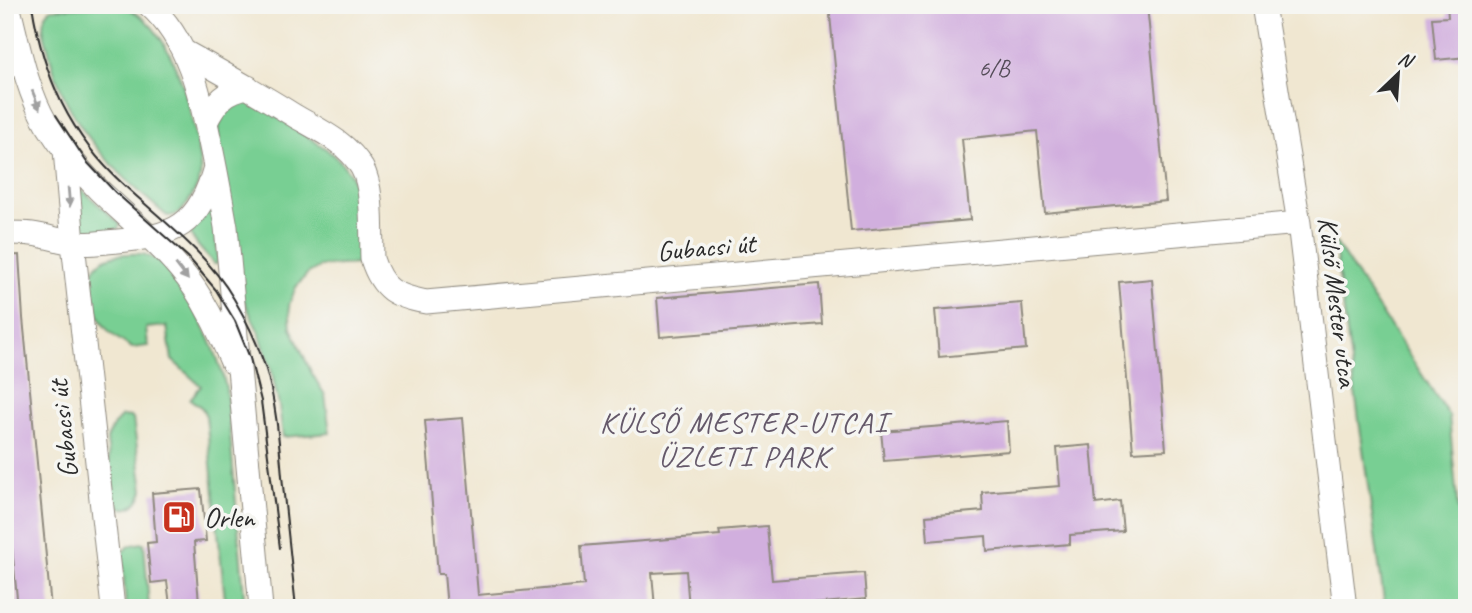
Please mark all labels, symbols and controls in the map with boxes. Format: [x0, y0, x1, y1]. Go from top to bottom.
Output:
north arrow [1364, 38, 1434, 108]
text: N [1394, 46, 1418, 74]
house number: 6/B [978, 53, 1011, 83]
one-way arrow [31, 90, 42, 111]
one-way arrow [64, 186, 75, 208]
street label: Külső Mester utca [1310, 215, 1366, 391]
street label: Gubacsi út [656, 225, 759, 269]
one-way arrow [174, 263, 189, 281]
street label: Gubacsi út [40, 376, 86, 480]
district label: KÜLSŐ MESTER-UTCAI ÜZLETI PARK [600, 403, 893, 475]
fuel station icon: Orlen [160, 498, 198, 536]
place label: Orlen [204, 500, 256, 535]

